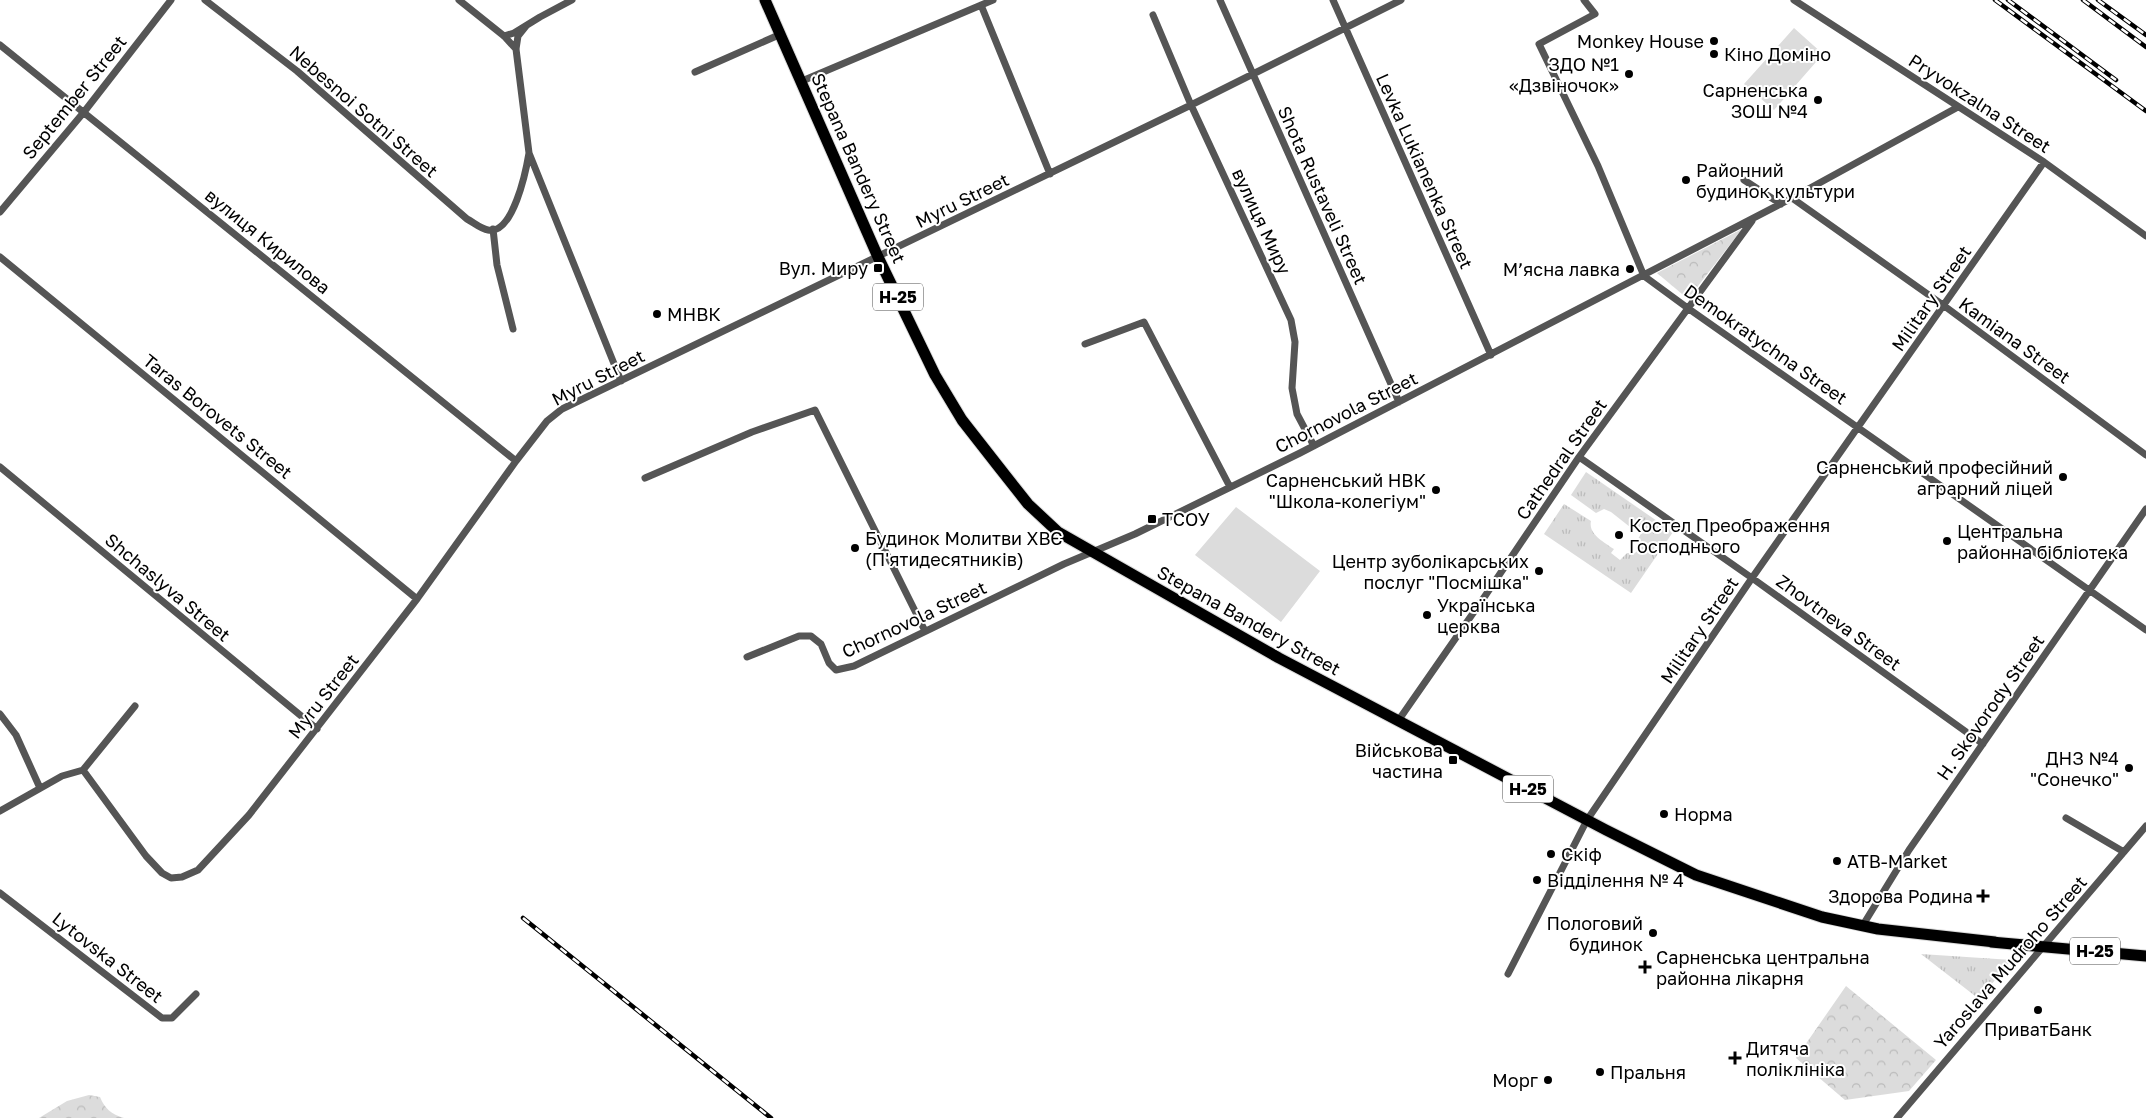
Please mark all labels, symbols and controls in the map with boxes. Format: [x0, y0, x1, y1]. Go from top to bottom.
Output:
place label: Monkey House [1577, 30, 1704, 52]
street label: September Street [17, 31, 131, 163]
marker: Monkey House [1708, 35, 1720, 47]
street label: Nebesnoi Sotni Street [285, 41, 443, 181]
place label: Кіно Доміно [1724, 43, 1831, 65]
marker: Кіно Доміно [1708, 48, 1720, 60]
street label: Pryvokzalna Street [1905, 49, 2055, 157]
place label: ЗДО №1 «Дзвіночок» [1509, 53, 1619, 96]
marker: ЗДО №1 «Дзвіночок» [1623, 68, 1635, 80]
street label: Stepana Bandery Street [807, 69, 911, 267]
street label: Levka Lukianenka Street [1372, 70, 1478, 272]
place label: Сарненська ЗОШ №4 [1703, 79, 1808, 122]
marker: Сарненська ЗОШ №4 [1812, 94, 1824, 106]
street label: Shota Rustaveli Street [1274, 102, 1372, 288]
place label: Районний будинок культури [1696, 159, 1855, 202]
street label: вулиця Миру [1228, 165, 1296, 277]
street label: Myru Street [912, 168, 1012, 232]
marker: Районний будинок культури [1680, 174, 1692, 186]
street label: вулиця Кирилова [201, 184, 335, 298]
street label: Military Street [1887, 241, 1975, 355]
place label: Вул. Миру [779, 257, 868, 279]
place label: Мʼясна лавка [1503, 258, 1620, 280]
marker: Вул. Миру [872, 262, 884, 274]
marker: Мʼясна лавка [1624, 263, 1636, 275]
street label: Demokratychna Street [1680, 279, 1852, 409]
road number: Н-25 [873, 284, 923, 310]
street label: Kamiana Street [1955, 292, 2075, 388]
place label: МНВК [667, 303, 721, 325]
marker: МНВК [651, 308, 663, 320]
street label: Myru Street [548, 344, 648, 410]
street label: Taras Borovets Street [139, 349, 297, 483]
street label: Chornovola Street [1271, 367, 1421, 457]
street label: Cathedral Street [1511, 394, 1611, 524]
place label: Сарненський професійний аграрний ліцей [1816, 456, 2053, 499]
place label: Сарненський НВК "Школа-колегіум" [1266, 469, 1426, 512]
marker: Сарненський професійний аграрний ліцей [2057, 471, 2069, 483]
marker: Сарненський НВК "Школа-колегіум" [1430, 484, 1442, 496]
place label: ТСОУ [1162, 508, 1210, 530]
marker: ТСОУ [1146, 513, 1158, 525]
place label: Костел Преображення Господнього [1629, 514, 1830, 557]
place label: Центральна районна бібліотека [1957, 520, 2128, 563]
place label: Будинок Молитви ХВЄ (П'ятидесятників) [865, 527, 1063, 570]
street label: Shchaslyva Street [101, 528, 235, 646]
marker: Костел Преображення Господнього [1613, 529, 1625, 541]
marker: Центральна районна бібліотека [1941, 535, 1953, 547]
marker: Будинок Молитви ХВЄ (П'ятидесятників) [849, 542, 861, 554]
place label: Центр зуболікарських послуг "Посмішка" [1332, 550, 1529, 593]
street label: Stepana Bandery Street [1154, 560, 1344, 680]
marker: Центр зуболікарських послуг "Посмішка" [1533, 565, 1545, 577]
street label: Zhovtneva Street [1772, 569, 1906, 675]
street label: Military Street [1655, 573, 1743, 687]
street label: Chornovola Street [838, 576, 990, 662]
place label: Українська церква [1437, 594, 1535, 637]
marker: Українська церква [1421, 609, 1433, 621]
street label: H. Skovorody Street [1932, 630, 2048, 784]
street label: Myru Street [283, 649, 363, 743]
place label: Військова частина [1355, 739, 1443, 782]
place label: ДНЗ №4 "Сонечко" [2030, 747, 2119, 790]
marker: Військова частина [1447, 754, 1459, 766]
marker: ДНЗ №4 "Сонечко" [2123, 762, 2135, 774]
road number: Н-25 [1503, 776, 1553, 802]
place label: Норма [1674, 803, 1733, 825]
marker: Норма [1658, 808, 1670, 820]
place label: Скіф [1561, 843, 1602, 865]
marker: Скіф [1545, 848, 1557, 860]
place label: ATB-Market [1847, 850, 1948, 872]
marker: ATB-Market [1831, 855, 1843, 867]
place label: Відділення № 4 [1547, 869, 1684, 891]
street label: Yaroslava Mudroho Street [1929, 871, 2091, 1053]
marker: Відділення № 4 [1531, 874, 1543, 886]
place label: Здорова Родина [1828, 885, 1973, 907]
marker: Здорова Родина [1977, 890, 1989, 902]
street label: Lytovska Street [48, 907, 168, 1007]
place label: Пологовий будинок [1547, 912, 1643, 955]
marker: Пологовий будинок [1647, 927, 1659, 939]
road number: Н-25 [2070, 938, 2120, 964]
place label: Сарненська центральна районна лікарня [1656, 946, 1870, 989]
marker: Сарненська центральна районна лікарня [1638, 960, 1652, 974]
marker: ПриватБанк [2032, 1004, 2044, 1016]
place label: ПриватБанк [1984, 1018, 2092, 1040]
place label: Дитяча поліклініка [1746, 1037, 1845, 1080]
marker: Дитяча поліклініка [1728, 1051, 1742, 1065]
place label: Пральня [1610, 1061, 1686, 1083]
marker: Пральня [1594, 1066, 1606, 1078]
place label: Морг [1492, 1069, 1538, 1091]
marker: Морг [1542, 1074, 1554, 1086]

